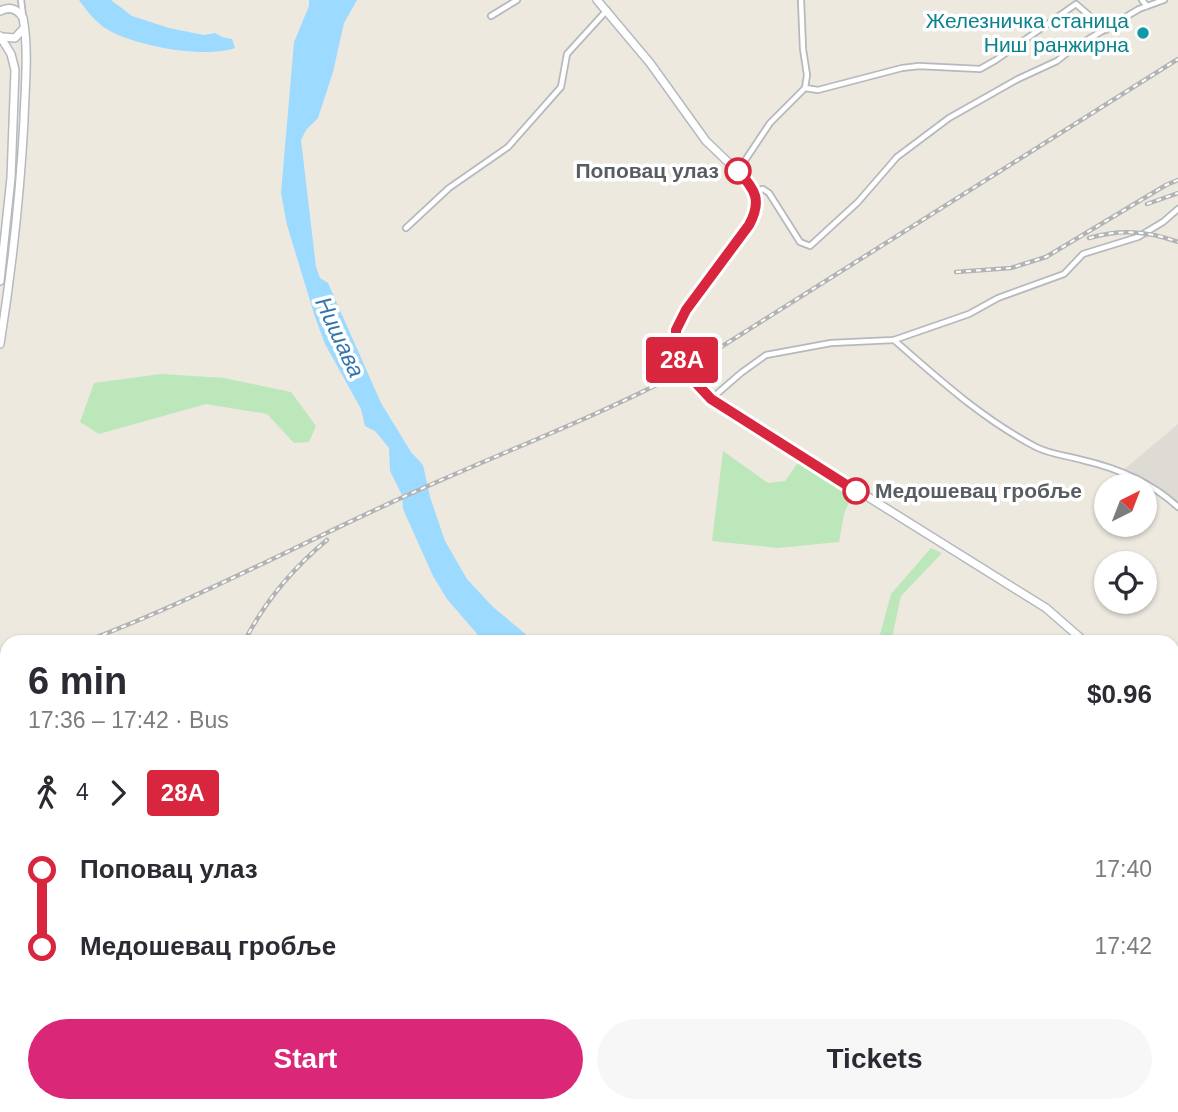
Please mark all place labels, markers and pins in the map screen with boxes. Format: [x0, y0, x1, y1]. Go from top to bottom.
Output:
place label: Железничка станица Ниш ранжирна [926, 9, 1129, 56]
marker: Железничка станица Ниш ранжирна [1135, 25, 1151, 41]
marker: Поповац улаз [725, 158, 751, 184]
place label: Поповац улаз [575, 159, 719, 182]
marker: Медошевац гробље [843, 478, 869, 504]
place label: Медошевац гробље [875, 479, 1082, 502]

